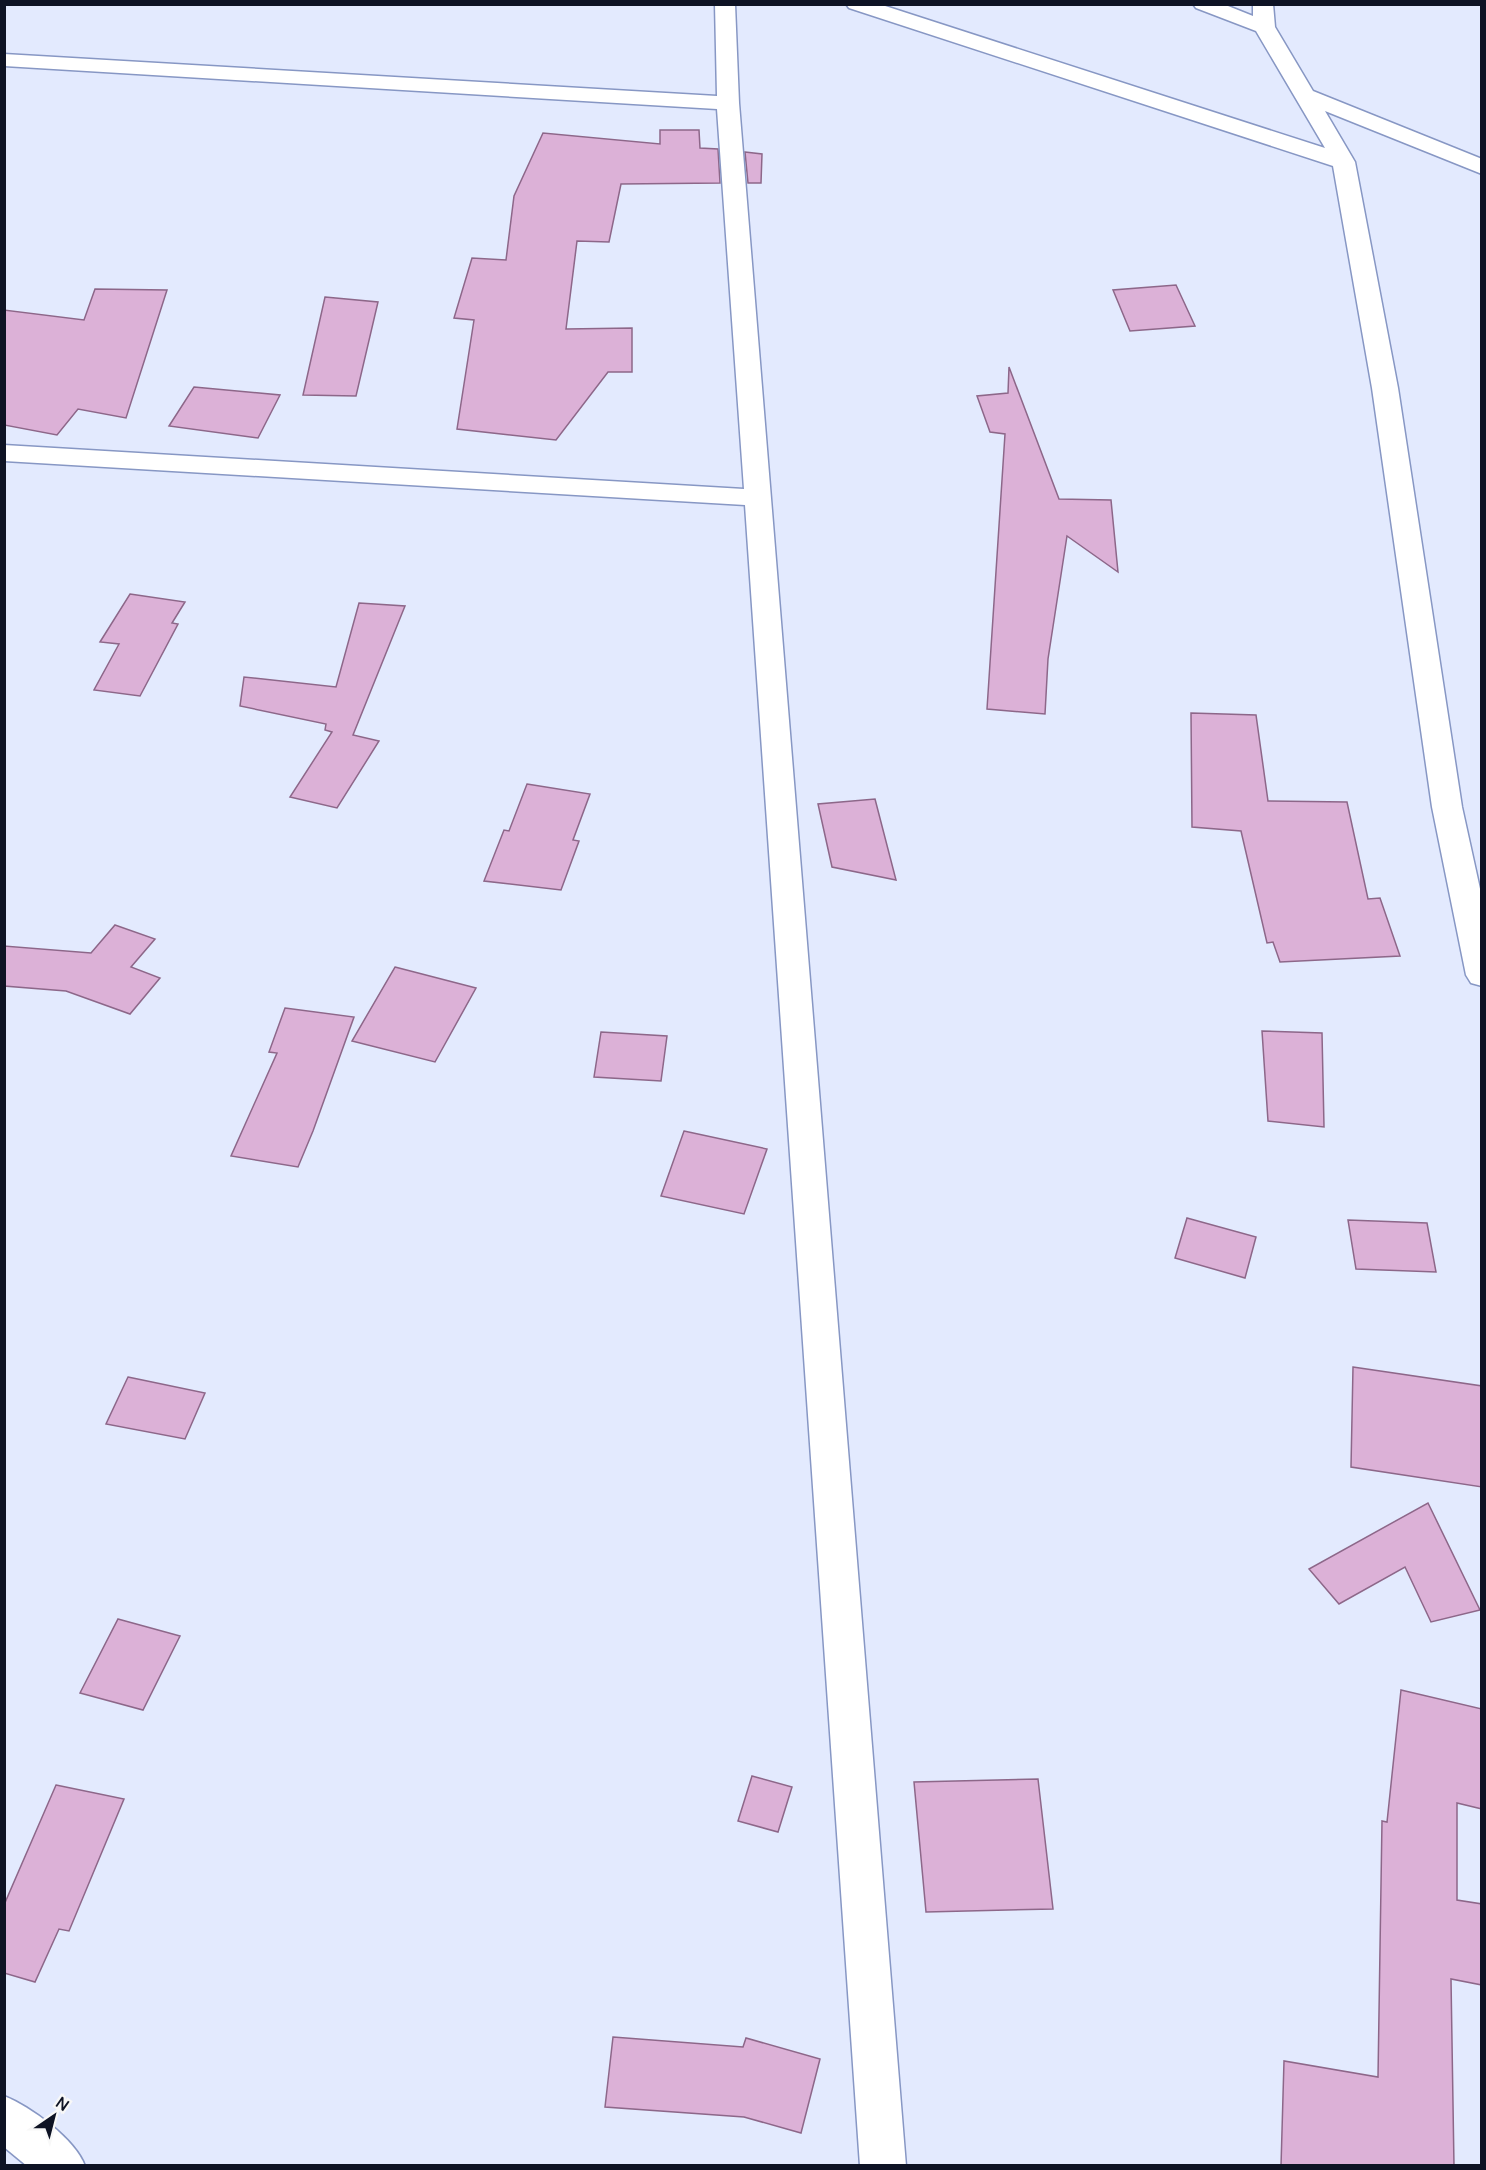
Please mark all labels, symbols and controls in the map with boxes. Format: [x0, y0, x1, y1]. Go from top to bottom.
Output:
north arrow [24, 2086, 84, 2146]
text: N [52, 2091, 74, 2116]

